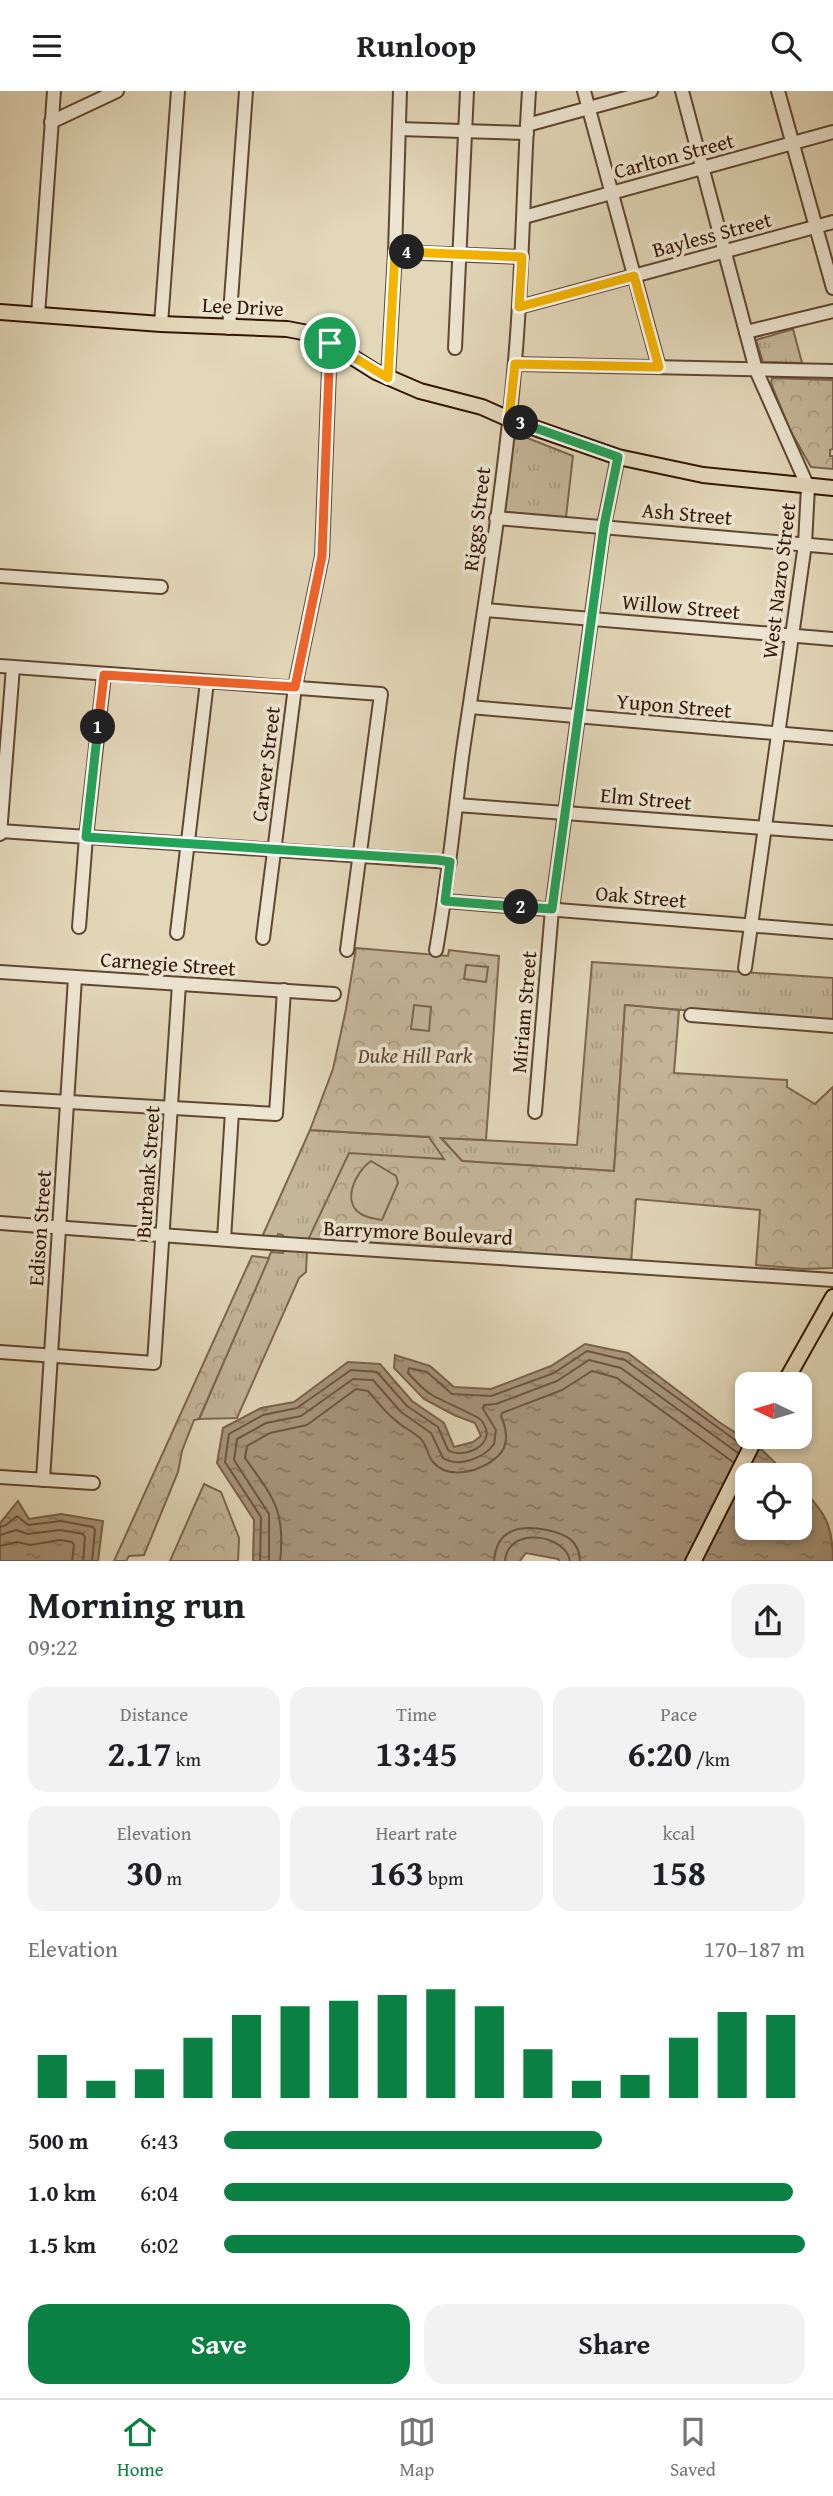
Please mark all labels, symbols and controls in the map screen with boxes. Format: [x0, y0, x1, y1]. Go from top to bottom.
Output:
text: Runloop [357, 22, 476, 69]
icon: menu [28, 27, 66, 65]
icon: search [767, 27, 805, 65]
street label: Carlton Street [610, 124, 738, 186]
street label: Bayless Street [649, 204, 776, 265]
pin: 4 [390, 235, 424, 269]
text: 4 [402, 237, 411, 265]
street label: Lee Drive [201, 289, 285, 324]
pin [300, 313, 360, 373]
icon: arrive [311, 324, 349, 362]
pin: 3 [504, 405, 538, 441]
text: 3 [516, 408, 525, 436]
street label: Riggs Street [455, 464, 498, 573]
street label: Ash Street [641, 494, 734, 533]
street label: West Nazro Street [754, 501, 804, 661]
street label: Willow Street [621, 586, 742, 627]
street label: Yupon Street [615, 685, 734, 726]
street label: Carver Street [243, 704, 288, 824]
pin: 1 [80, 709, 116, 745]
text: 1 [93, 712, 102, 740]
street label: Elm Street [599, 779, 694, 818]
street label: Oak Street [594, 877, 688, 916]
pin: 2 [504, 889, 538, 925]
text: 2 [516, 892, 525, 920]
street label: Carnegie Street [99, 943, 237, 984]
street label: Miriam Street [503, 949, 544, 1074]
park label: Duke Hill Park [357, 1040, 473, 1071]
street label: Burbank Street [127, 1104, 168, 1239]
street label: Edison Street [20, 1168, 59, 1287]
street label: Barrymore Boulevard [323, 1212, 514, 1253]
north arrow [735, 1372, 812, 1449]
map controls [735, 1372, 812, 1540]
button: locate [735, 1463, 812, 1540]
text: Morning run [28, 1576, 245, 1632]
button: share [731, 1584, 805, 1658]
text: 09:22 [28, 1630, 78, 1663]
text: Distance [120, 1700, 188, 1728]
text: Time [396, 1700, 437, 1728]
text: Pace [661, 1700, 697, 1728]
text: 2.17 [107, 1728, 172, 1779]
text: 13:45 [375, 1728, 458, 1779]
text: 6:20 [628, 1728, 692, 1779]
text: km [172, 1745, 201, 1773]
text: /km [692, 1745, 730, 1773]
text: Elevation [117, 1819, 191, 1847]
text: Heart rate [376, 1819, 457, 1847]
text: kcal [663, 1819, 695, 1847]
text: 30 [126, 1847, 162, 1898]
text: 163 [369, 1847, 424, 1898]
text: 158 [652, 1847, 706, 1898]
text: m [162, 1864, 182, 1892]
text: bpm [424, 1864, 464, 1892]
text: Elevation [28, 1932, 118, 1965]
text: 170–187 m [704, 1932, 805, 1965]
text: 500 m [28, 2124, 89, 2157]
text: 6:43 [140, 2124, 179, 2157]
text: 1.0 km [28, 2176, 96, 2209]
text: 6:04 [140, 2176, 179, 2209]
text: 1.5 km [28, 2228, 96, 2261]
text: 6:02 [140, 2228, 179, 2261]
button: Save [28, 2304, 410, 2384]
button: Share [424, 2304, 805, 2384]
tab: Home [117, 2413, 164, 2483]
tab: Map [398, 2413, 436, 2483]
tab: Saved [670, 2413, 716, 2483]

